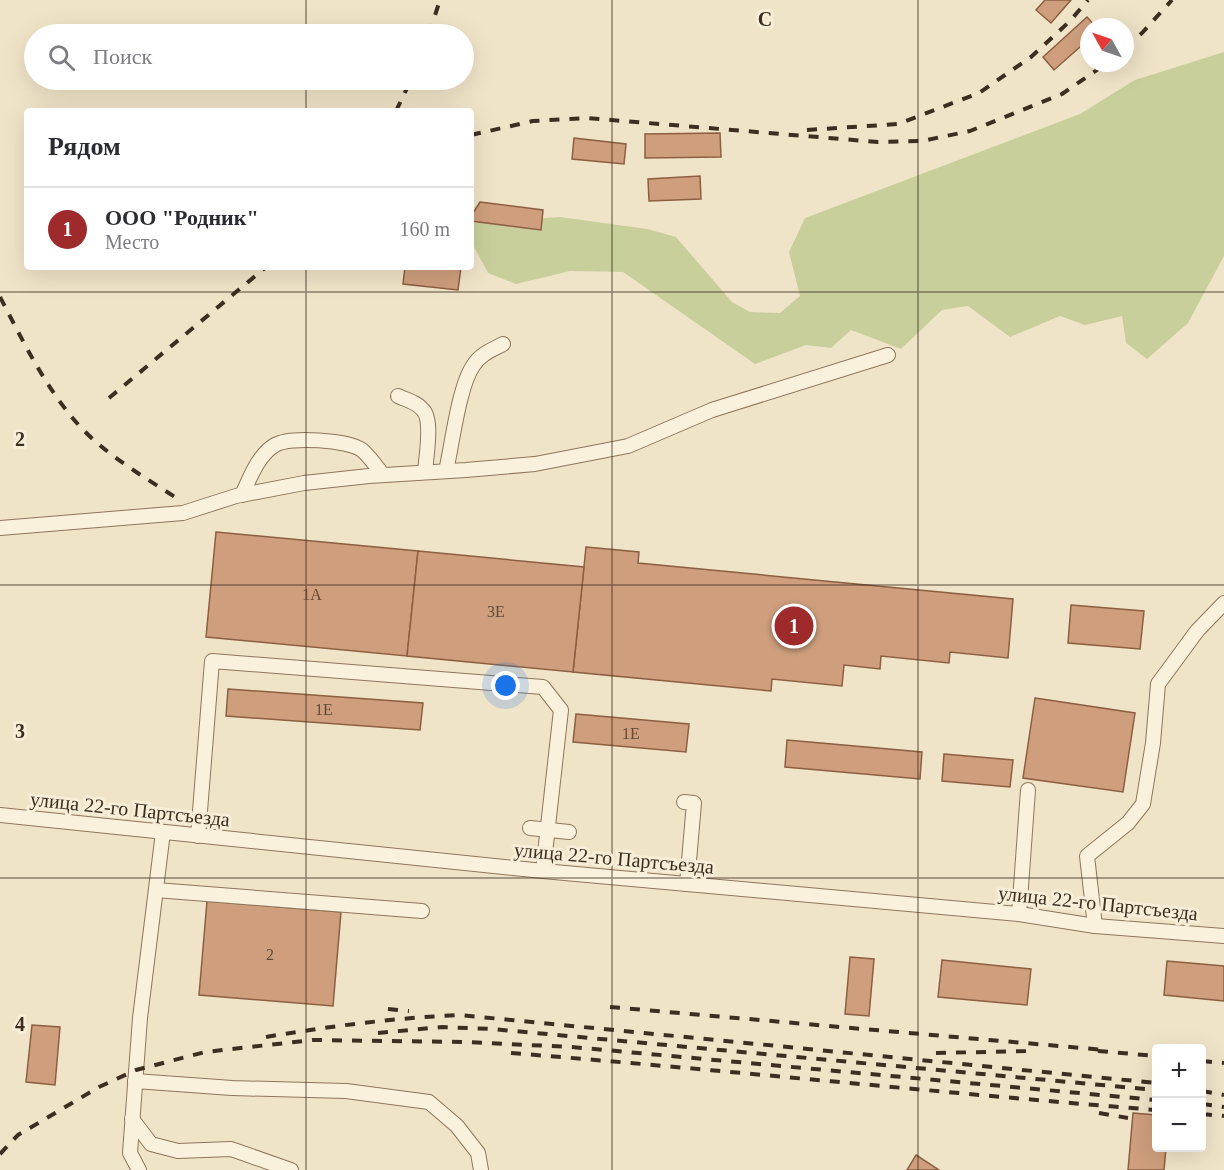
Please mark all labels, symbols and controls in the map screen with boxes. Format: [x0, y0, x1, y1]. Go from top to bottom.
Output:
text: C [758, 8, 772, 30]
north arrow [1080, 18, 1134, 72]
search box [24, 24, 474, 90]
icon: search [45, 41, 78, 74]
text: Поиск [93, 44, 152, 69]
text: Рядом [48, 132, 121, 161]
text: ООО "Родник" [105, 205, 259, 230]
text: 1 [63, 218, 73, 240]
text: 160 m [399, 218, 450, 240]
text: Место [105, 231, 159, 253]
text: 2 [15, 428, 25, 450]
house number: 1А [302, 586, 322, 603]
house number: 3Е [487, 603, 505, 620]
pin: 1 [774, 604, 814, 648]
your location [491, 671, 520, 700]
house number: 1Е [315, 701, 333, 718]
text: 3 [15, 720, 25, 742]
house number: 1Е [622, 725, 640, 742]
street label: улица 22-го Партсъезда [29, 788, 231, 831]
street label: улица 22-го Партсъезда [513, 838, 715, 879]
street label: улица 22-го Партсъезда [997, 882, 1199, 925]
house number: 2 [266, 946, 274, 963]
text: 4 [15, 1013, 25, 1035]
map controls [1152, 1044, 1206, 1152]
button: + [1152, 1044, 1206, 1098]
button: − [1152, 1098, 1206, 1152]

